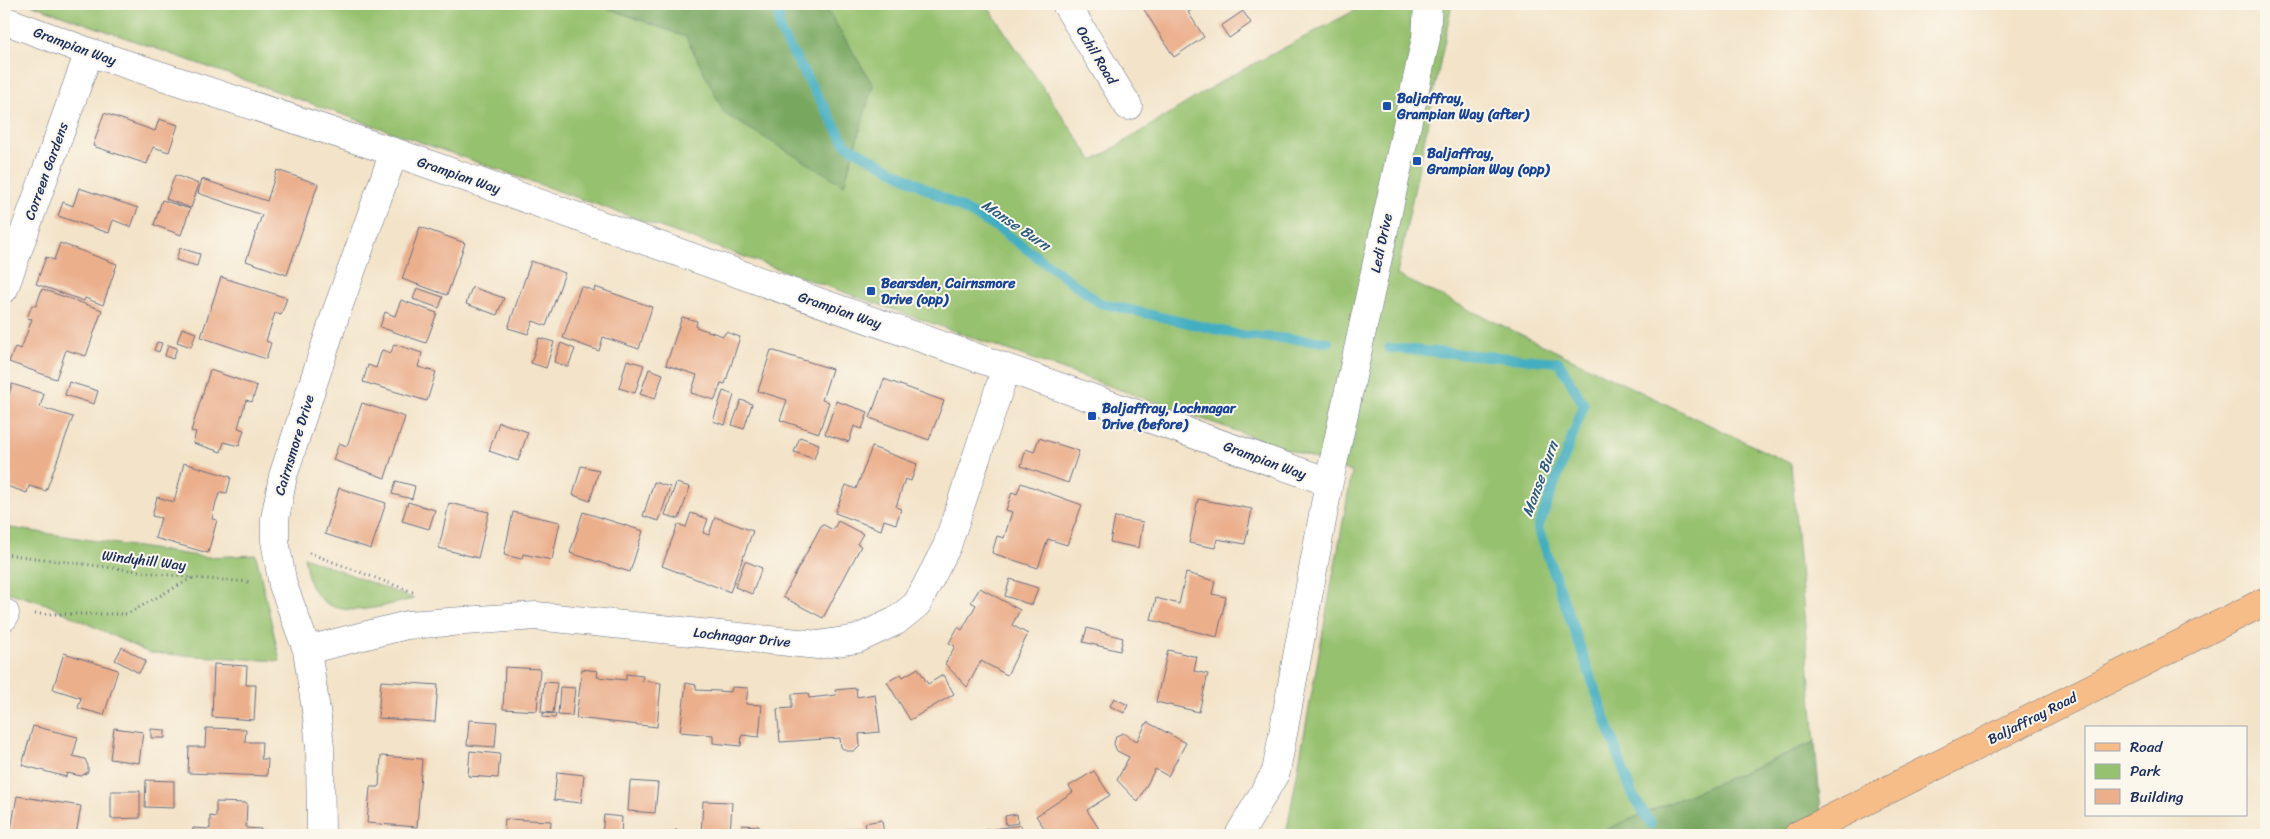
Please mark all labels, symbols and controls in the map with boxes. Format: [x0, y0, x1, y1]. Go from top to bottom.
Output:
street label: Grampian Way [30, 20, 121, 73]
street label: Ochil Road [1069, 21, 1125, 91]
place label: Baljaffray, Grampian Way (after) [1396, 86, 1530, 127]
marker: Baljaffray, Grampian Way (after) [1381, 100, 1393, 112]
street label: Correen Gardens [17, 118, 76, 224]
place label: Baljaffray, Grampian Way (opp) [1426, 141, 1550, 182]
street label: Grampian Way [414, 150, 505, 202]
marker: Baljaffray, Grampian Way (opp) [1411, 155, 1423, 167]
water label: Manse Burn [976, 192, 1057, 259]
street label: Ledi Drive [1363, 211, 1400, 275]
place label: Bearsden, Cairnsmore Drive (opp) [881, 271, 1016, 312]
street label: Grampian Way [795, 285, 886, 337]
marker: Bearsden, Cairnsmore Drive (opp) [865, 285, 877, 297]
street label: Cairnsmore Drive [267, 391, 322, 499]
place label: Baljaffray, Lochnagar Drive (before) [1102, 396, 1237, 437]
marker: Baljaffray, Lochnagar Drive (before) [1086, 410, 1098, 422]
street label: Grampian Way [1220, 434, 1311, 487]
water label: Manse Burn [1514, 436, 1566, 520]
street label: Windyhill Way [100, 543, 188, 578]
street label: Lochnagar Drive [692, 620, 792, 655]
street label: Baljaffray Road [1983, 684, 2083, 752]
legend [2085, 726, 2248, 816]
text: Road [2130, 734, 2163, 760]
text: Park [2130, 758, 2161, 784]
text: Building [2130, 784, 2184, 810]

